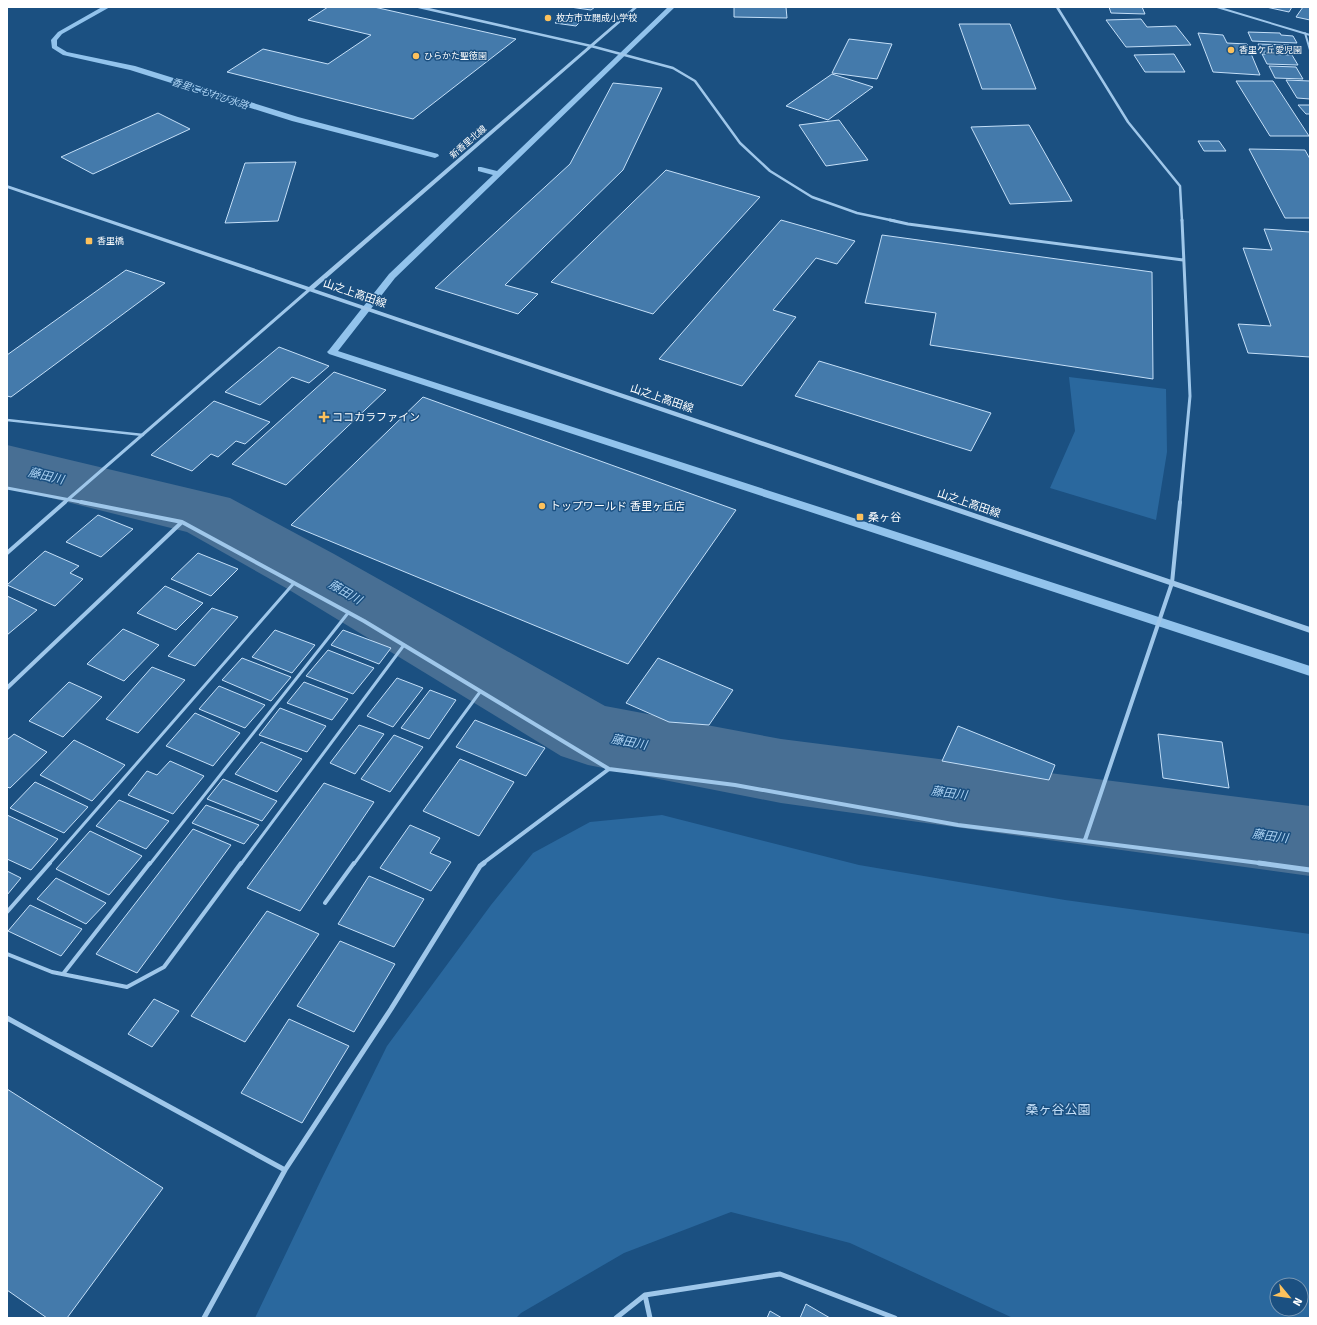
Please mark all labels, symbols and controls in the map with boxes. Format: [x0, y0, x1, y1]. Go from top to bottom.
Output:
marker: 枚方市立開成小学校 [543, 13, 553, 23]
place label: 枚方市立開成小学校 [556, 13, 637, 23]
marker: 香里ケ丘愛児園 [1226, 45, 1236, 55]
place label: 香里ケ丘愛児園 [1239, 45, 1302, 55]
marker: ひらかた聖徳園 [411, 51, 421, 61]
place label: ひらかた聖徳園 [424, 51, 487, 61]
water label: 香里こもれび水路 [170, 76, 251, 112]
street label: 新香里北線 [448, 123, 489, 161]
marker: 香里橋 [84, 236, 94, 246]
place label: 香里橋 [97, 236, 124, 246]
street label: 山之上高田線 [322, 277, 388, 310]
street label: 山之上高田線 [629, 382, 695, 415]
place label: ココカラファイン [332, 411, 420, 424]
marker: ココカラファイン [319, 412, 329, 422]
water label: 藤田川 [27, 465, 67, 487]
street label: 山之上高田線 [936, 487, 1002, 520]
place label: トップワールド 香里ヶ丘店 [550, 500, 685, 513]
marker: トップワールド 香里ヶ丘店 [537, 501, 547, 511]
place label: 桑ヶ谷 [868, 511, 901, 524]
marker: 桑ヶ谷 [855, 512, 865, 522]
water label: 藤田川 [326, 577, 366, 608]
water label: 藤田川 [610, 732, 650, 753]
water label: 藤田川 [930, 784, 970, 803]
water label: 藤田川 [1251, 827, 1291, 846]
park label: 桑ヶ谷公園 [1025, 1102, 1091, 1117]
north arrow [1269, 1277, 1309, 1317]
text: N [1290, 1295, 1305, 1308]

